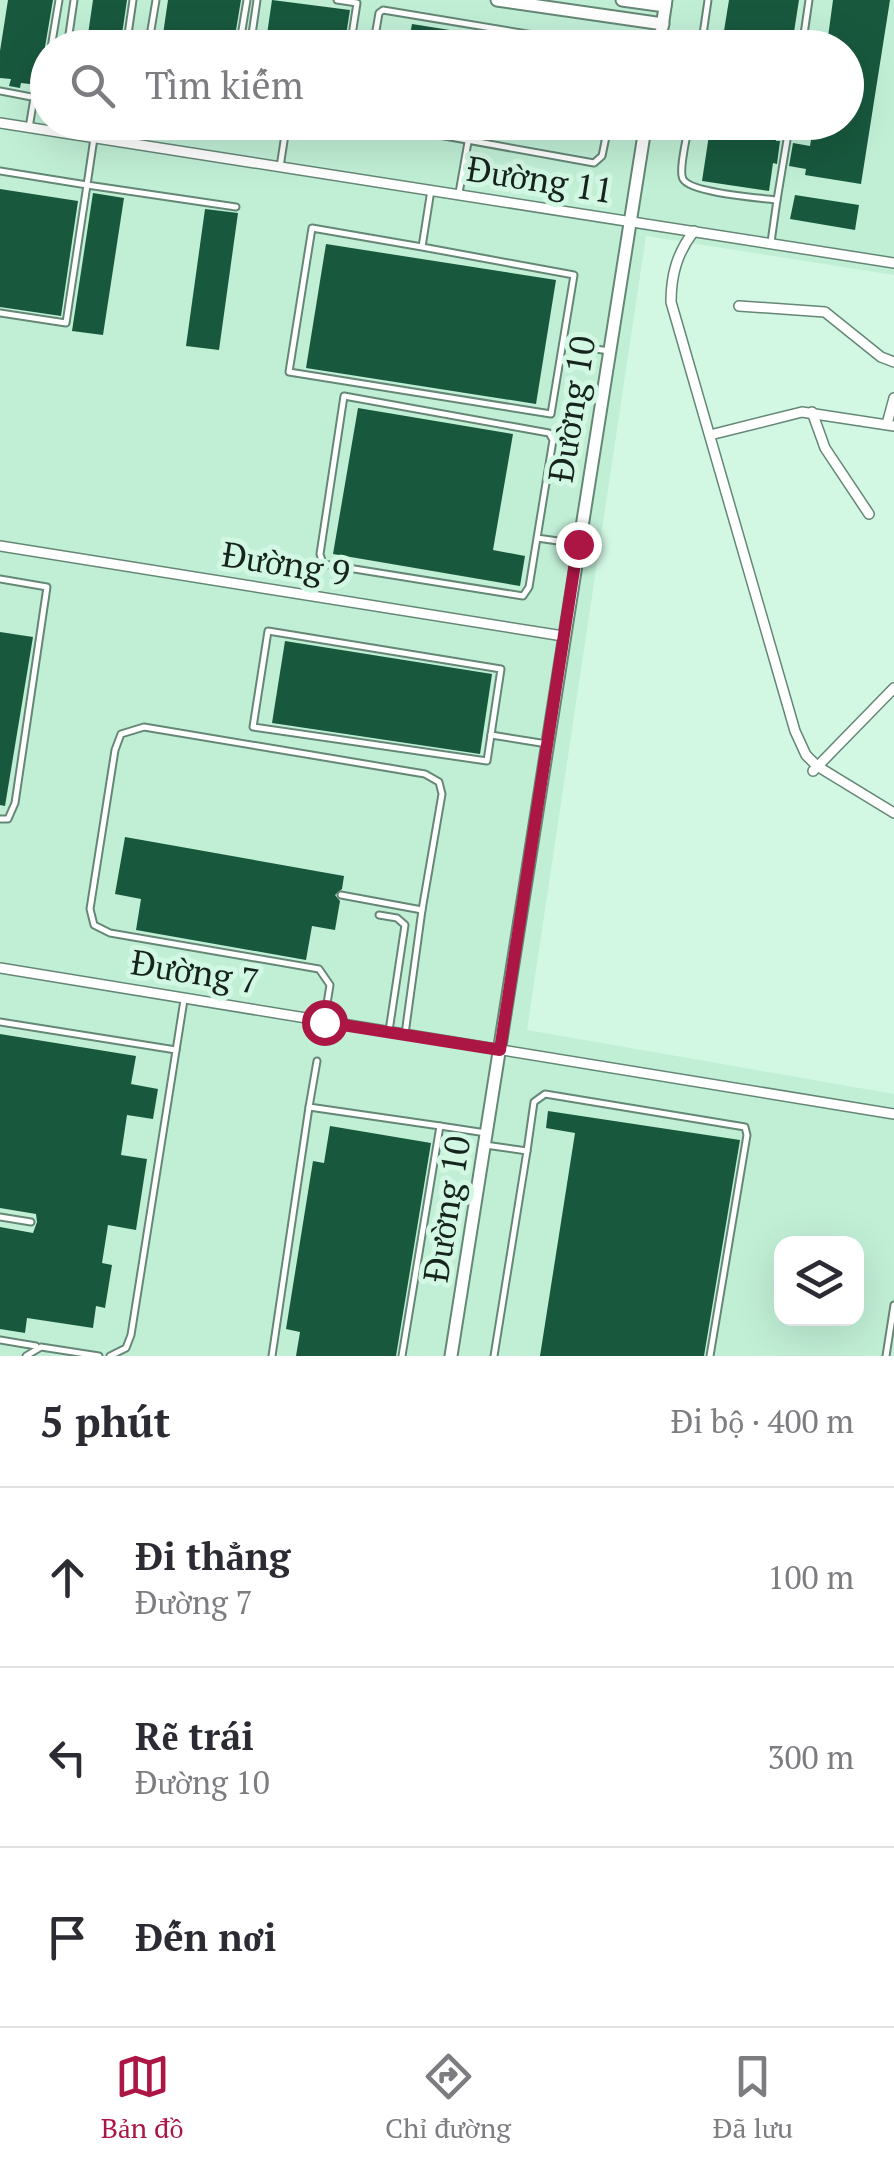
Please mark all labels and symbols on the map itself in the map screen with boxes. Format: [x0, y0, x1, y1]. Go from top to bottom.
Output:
street label: Đường 11 [464, 145, 617, 213]
street label: Đường 10 [537, 332, 605, 485]
route end [556, 522, 602, 568]
street label: Đường 9 [219, 530, 353, 596]
street label: Đường 7 [128, 938, 262, 1004]
route start [302, 1000, 348, 1046]
street label: Đường 10 [412, 1132, 480, 1285]

